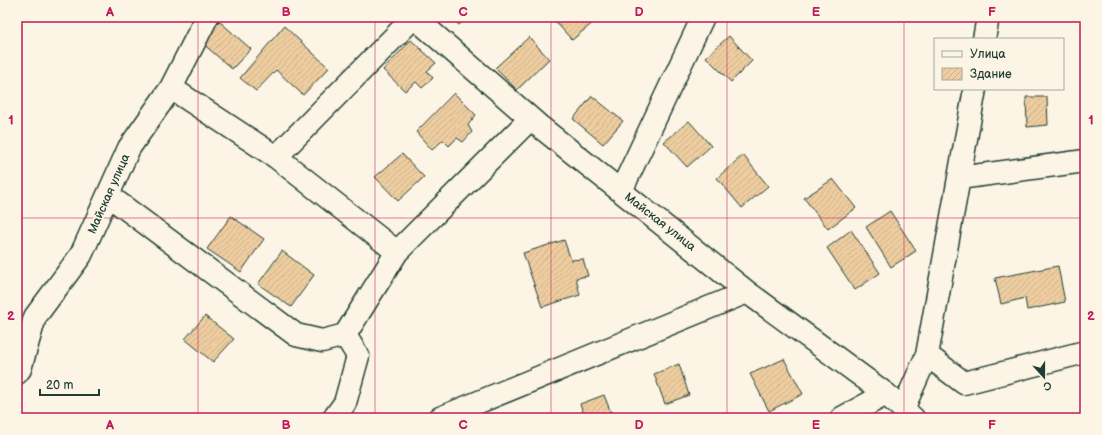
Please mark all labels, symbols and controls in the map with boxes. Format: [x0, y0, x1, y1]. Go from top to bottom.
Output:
text: A [105, 4, 114, 20]
text: B [281, 4, 291, 20]
text: C [458, 4, 468, 20]
text: D [634, 4, 644, 20]
text: E [812, 4, 821, 20]
text: F [988, 4, 996, 20]
legend [934, 38, 1064, 90]
text: Улица [970, 47, 1006, 62]
text: Здание [970, 67, 1012, 82]
text: 1 [8, 112, 14, 128]
text: 1 [1088, 112, 1094, 128]
street label: Майская улица [85, 152, 133, 236]
street label: Майская улица [621, 190, 699, 254]
text: 2 [7, 308, 15, 324]
text: 2 [1087, 308, 1095, 324]
north arrow [1024, 357, 1064, 397]
scale bar [40, 371, 99, 397]
text: 20 m [46, 378, 73, 393]
text: С [1041, 378, 1053, 393]
text: A [105, 417, 114, 433]
text: B [281, 417, 291, 433]
text: C [458, 417, 468, 433]
text: D [634, 417, 644, 433]
text: E [812, 417, 821, 433]
text: F [988, 417, 996, 433]

